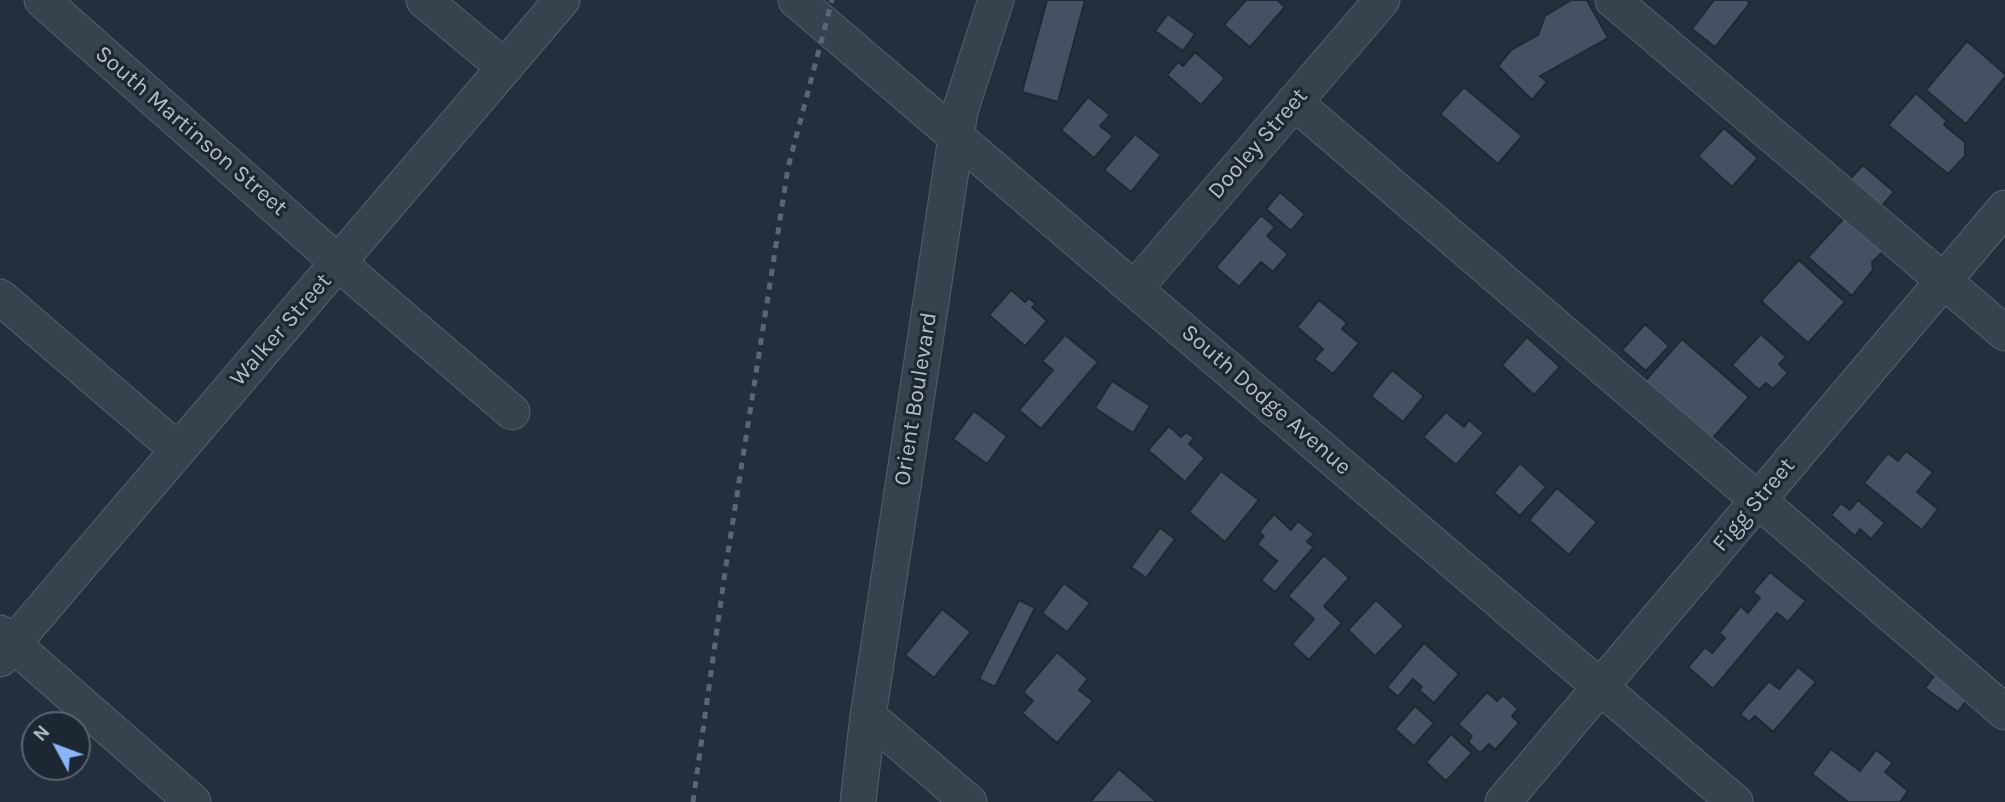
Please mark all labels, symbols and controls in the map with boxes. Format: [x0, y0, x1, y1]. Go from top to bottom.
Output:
street label: South Martinson Street [89, 40, 293, 222]
street label: Dooley Street [1202, 83, 1314, 205]
street label: Walker Street [224, 268, 338, 392]
street label: Orient Boulevard [889, 310, 943, 488]
street label: South Dodge Avenue [1176, 319, 1356, 481]
street label: Figg Street [1707, 453, 1801, 557]
north arrow [21, 711, 91, 781]
text: N [29, 721, 54, 746]

